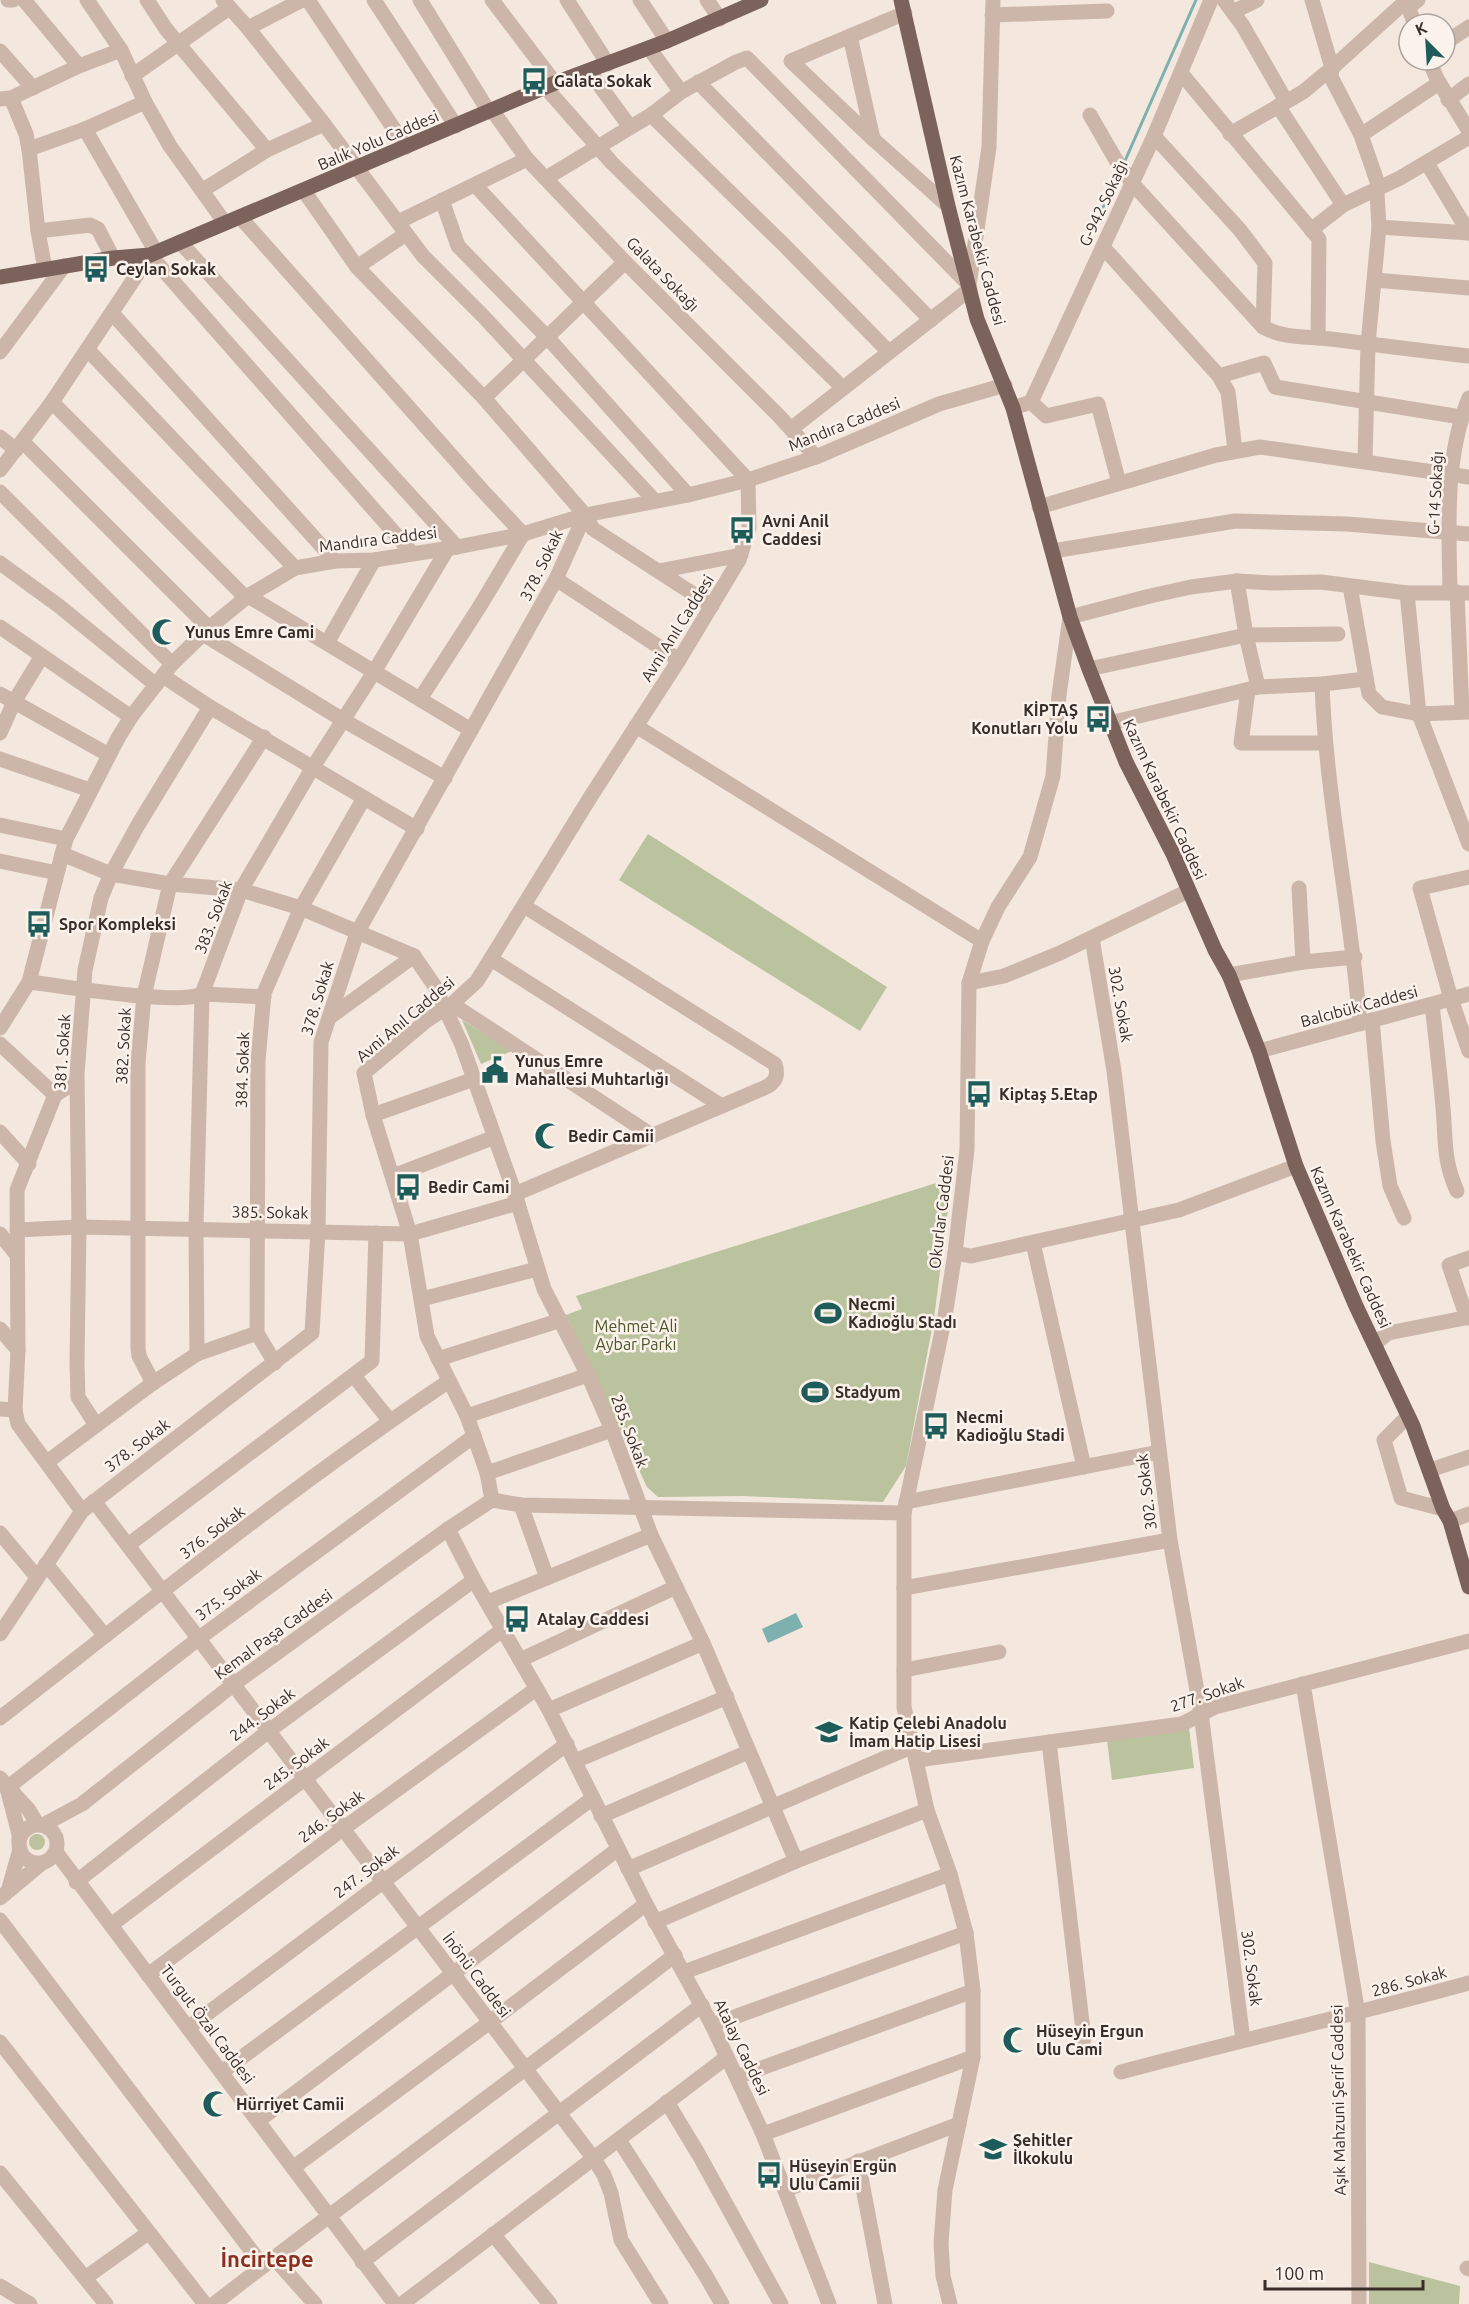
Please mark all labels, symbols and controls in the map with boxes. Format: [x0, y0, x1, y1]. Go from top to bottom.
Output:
north arrow [1397, 12, 1457, 72]
text: K [1412, 18, 1430, 39]
bus stop icon: Galata Sokak [519, 66, 549, 96]
place label: Galata Sokak [554, 72, 652, 90]
street label: Balık Yolu Caddesi [315, 106, 441, 174]
street label: Kazım Karabekir Caddesi [947, 153, 1009, 327]
street label: G-942 Sokağı [1075, 157, 1131, 249]
street label: Galata Sokağı [623, 233, 703, 315]
bus stop icon: Ceylan Sokak [81, 254, 111, 284]
place label: Ceylan Sokak [116, 260, 216, 278]
street label: Mandıra Caddesi [786, 393, 902, 455]
street label: G-14 Sokağı [1424, 451, 1446, 535]
place label: Avni Anil Caddesi [762, 512, 829, 548]
bus stop icon: Avni Anil Caddesi [727, 515, 757, 545]
street label: Mandıra Caddesi [318, 523, 438, 555]
street label: 378. Sokak [516, 527, 566, 603]
street label: Avni Anıl Caddesi [637, 571, 717, 685]
mosque icon: Yunus Emre Cami [150, 617, 180, 647]
place label: Yunus Emre Cami [185, 623, 314, 641]
place label: KİPTAŞ Konutları Yolu [971, 701, 1078, 737]
bus stop icon: KİPTAŞ Konutları Yolu [1083, 704, 1113, 734]
street label: Kazım Karabekir Caddesi [1120, 716, 1210, 882]
street label: 383. Sokak [191, 878, 235, 956]
bus stop icon: Spor Kompleksi [24, 909, 54, 939]
place label: Spor Kompleksi [59, 915, 176, 933]
street label: 378. Sokak [297, 959, 337, 1037]
street label: 302. Sokak [1105, 965, 1137, 1043]
street label: Avni Anıl Caddesi [352, 973, 458, 1065]
street label: Balcıbük Caddesi [1298, 982, 1420, 1030]
street label: 382. Sokak [112, 1007, 134, 1085]
street label: 381. Sokak [50, 1013, 74, 1091]
street label: 384. Sokak [232, 1031, 252, 1109]
place label: Yunus Emre Mahallesi Muhtarlığı [515, 1052, 669, 1088]
public building icon: Yunus Emre Mahallesi Muhtarlığı [480, 1055, 510, 1085]
bus stop icon: Kiptaş 5.Etap [964, 1079, 994, 1109]
place label: Kiptaş 5.Etap [999, 1085, 1098, 1104]
mosque icon: Bedir Camii [533, 1121, 563, 1151]
place label: Bedir Camii [568, 1127, 654, 1145]
street label: Okurlar Caddesi [925, 1154, 957, 1270]
street label: Kazım Karabekir Caddesi [1307, 1163, 1395, 1331]
bus stop icon: Bedir Cami [393, 1172, 423, 1202]
place label: Bedir Cami [428, 1178, 510, 1196]
street label: 385. Sokak [231, 1202, 309, 1222]
place label: Necmi Kadıoğlu Stadı [848, 1295, 957, 1331]
sports icon: Necmi Kadıoğlu Stadı [813, 1298, 843, 1328]
park label: Mehmet Ali Aybar Parkı [595, 1317, 677, 1353]
sports icon: Stadyum [800, 1377, 830, 1407]
place label: Stadyum [835, 1383, 901, 1401]
street label: 285. Sokak [608, 1392, 652, 1470]
place label: Necmi Kadioğlu Stadi [956, 1408, 1065, 1444]
bus stop icon: Necmi Kadioğlu Stadi [921, 1411, 951, 1441]
street label: 378. Sokak [101, 1415, 173, 1475]
street label: 302. Sokak [1132, 1453, 1160, 1531]
street label: 376. Sokak [176, 1502, 248, 1562]
street label: 375. Sokak [192, 1564, 264, 1624]
street label: Kemal Paşa Caddesi [211, 1585, 335, 1683]
bus stop icon: Atalay Caddesi [502, 1604, 532, 1634]
place label: Atalay Caddesi [537, 1610, 649, 1628]
street label: 277. Sokak [1168, 1673, 1246, 1715]
street label: 244. Sokak [226, 1684, 298, 1744]
place label: Katip Çelebi Anadolu İmam Hatip Lisesi [849, 1714, 1007, 1750]
school or university icon: Katip Çelebi Anadolu İmam Hatip Lisesi [814, 1717, 844, 1747]
street label: 245. Sokak [260, 1733, 332, 1793]
street label: 246. Sokak [295, 1786, 367, 1846]
street label: 247. Sokak [330, 1841, 402, 1901]
street label: İnönü Caddesi [439, 1929, 515, 2021]
street label: 302. Sokak [1238, 1929, 1266, 2007]
street label: Turgut Özal Caddesi [157, 1961, 259, 2087]
street label: 286. Sokak [1370, 1962, 1448, 2000]
street label: Atalay Caddesi [711, 1996, 773, 2098]
street label: Aşık Mahzuni Şerif Caddesi [1327, 2004, 1349, 2196]
place label: Hüseyin Ergun Ulu Cami [1036, 2022, 1144, 2058]
mosque icon: Hüseyin Ergun Ulu Cami [1001, 2025, 1031, 2055]
mosque icon: Hürriyet Camii [201, 2089, 231, 2119]
place label: Hürriyet Camii [236, 2095, 344, 2113]
place label: Şehitler İlkokulu [1013, 2131, 1073, 2167]
school or university icon: Şehitler İlkokulu [978, 2134, 1008, 2164]
place label: Hüseyin Ergün Ulu Camii [789, 2157, 897, 2193]
bus stop icon: Hüseyin Ergün Ulu Camii [754, 2160, 784, 2190]
district label: İncirtepe [220, 2246, 314, 2271]
scale bar [1265, 2253, 1422, 2291]
text: 100 m [1274, 2263, 1324, 2283]

